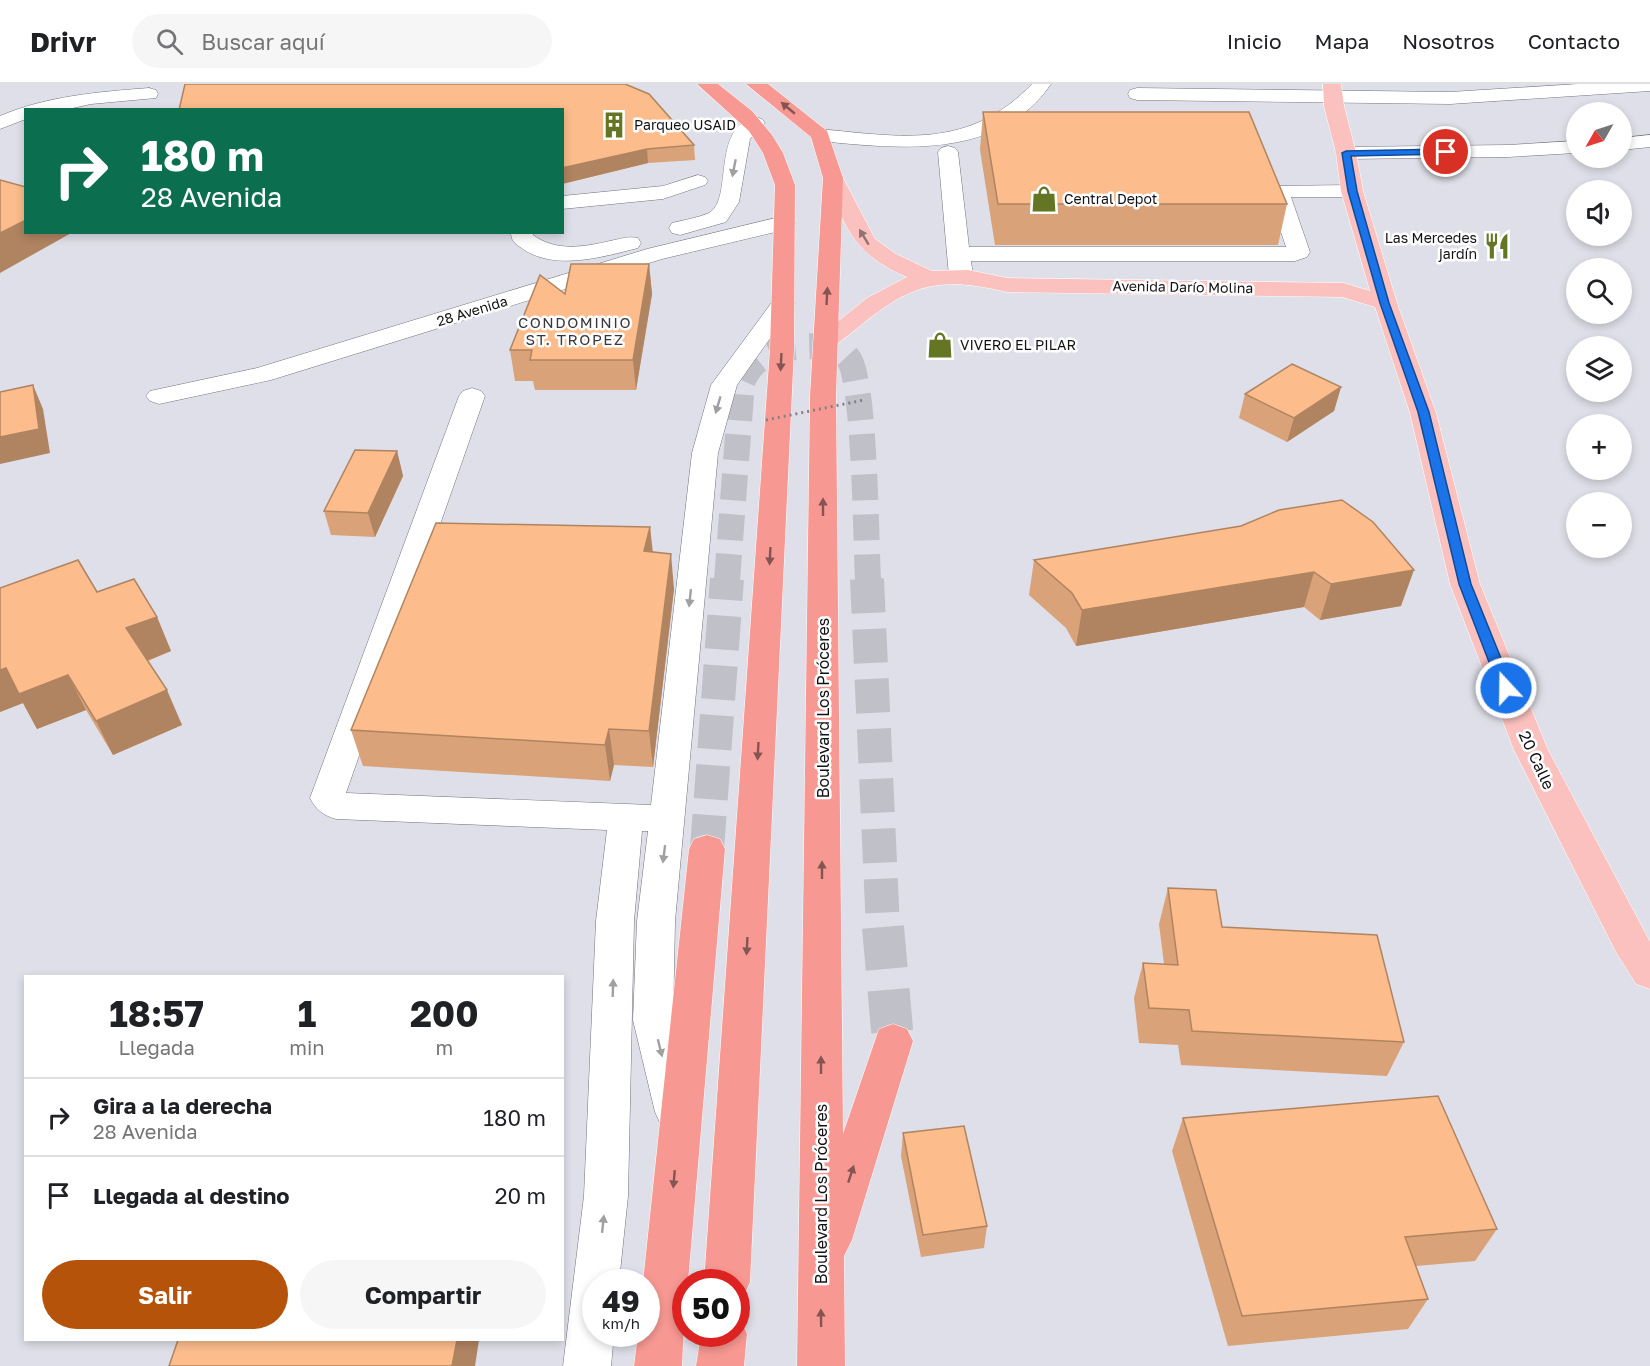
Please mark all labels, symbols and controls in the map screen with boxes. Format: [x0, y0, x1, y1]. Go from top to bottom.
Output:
search box [132, 14, 552, 68]
text: Drivr [30, 25, 96, 58]
icon: search [153, 25, 186, 58]
text: Buscar aquí [201, 28, 325, 55]
text: Inicio [1227, 28, 1282, 54]
text: Mapa [1315, 28, 1369, 54]
text: Nosotros [1402, 28, 1495, 54]
text: Contacto [1528, 28, 1620, 54]
one-way arrow [781, 102, 796, 115]
north arrow [1566, 102, 1632, 168]
map controls [1566, 102, 1632, 558]
building icon: Parqueo USAID [599, 110, 629, 140]
place label: Parqueo USAID [634, 116, 736, 133]
pin [1420, 126, 1471, 177]
text: 180 m [141, 130, 264, 180]
icon: right [42, 132, 120, 210]
icon: arrive [1429, 135, 1462, 168]
one-way arrow [729, 159, 738, 178]
button: sound [1566, 180, 1632, 246]
text: 28 Avenida [141, 181, 282, 213]
shop icon: Central Depot [1029, 184, 1059, 214]
place label: Central Depot [1064, 190, 1157, 207]
one-way arrow [859, 228, 869, 245]
place label: Las Mercedes jardín [1385, 229, 1477, 262]
restaurant icon: Las Mercedes jardín [1482, 231, 1512, 261]
button: search [1566, 258, 1632, 324]
street label: Avenida Darío Molina [1113, 277, 1253, 296]
one-way arrow [823, 286, 832, 305]
street label: 28 Avenida [434, 292, 509, 329]
district label: CONDOMINIO ST. TROPEZ [518, 313, 632, 348]
shop icon: VIVERO EL PILAR [925, 330, 955, 360]
place label: VIVERO EL PILAR [960, 336, 1076, 353]
button: layers [1566, 336, 1632, 402]
one-way arrow [777, 352, 786, 371]
one-way arrow [713, 396, 722, 414]
button: + [1566, 414, 1632, 480]
button: − [1566, 492, 1632, 558]
one-way arrow [818, 497, 828, 516]
one-way arrow [765, 547, 774, 566]
one-way arrow [685, 588, 695, 607]
street label: Boulevard Los Próceres [813, 618, 833, 798]
position arrow [1474, 656, 1538, 720]
street label: 20 Calle [1515, 727, 1559, 793]
one-way arrow [754, 742, 763, 761]
one-way arrow [659, 845, 668, 864]
one-way arrow [817, 860, 827, 879]
one-way arrow [742, 936, 752, 955]
one-way arrow [609, 978, 618, 997]
text: 18:57 [109, 992, 204, 1035]
text: 1 [298, 992, 316, 1035]
text: 200 [410, 992, 479, 1035]
text: Llegada [119, 1035, 195, 1059]
text: min [289, 1035, 325, 1059]
text: m [435, 1035, 453, 1059]
one-way arrow [656, 1039, 666, 1057]
one-way arrow [816, 1055, 826, 1074]
text: Gira a la derecha [93, 1092, 272, 1119]
icon: right [42, 1101, 75, 1134]
text: 180 m [483, 1104, 546, 1131]
street label: Boulevard Los Próceres [811, 1104, 831, 1284]
text: 28 Avenida [93, 1119, 198, 1143]
one-way arrow [846, 1165, 856, 1183]
one-way arrow [669, 1169, 679, 1188]
icon: arrive [42, 1179, 75, 1212]
text: Llegada al destino [93, 1182, 290, 1209]
text: 20 m [495, 1182, 546, 1209]
one-way arrow [598, 1215, 608, 1234]
button: Salir [42, 1260, 288, 1329]
button: Compartir [300, 1260, 546, 1329]
speed limit sign: 50 [672, 1269, 750, 1347]
text: 49 [602, 1283, 640, 1319]
one-way arrow [816, 1309, 826, 1328]
text: km/h [602, 1314, 640, 1332]

